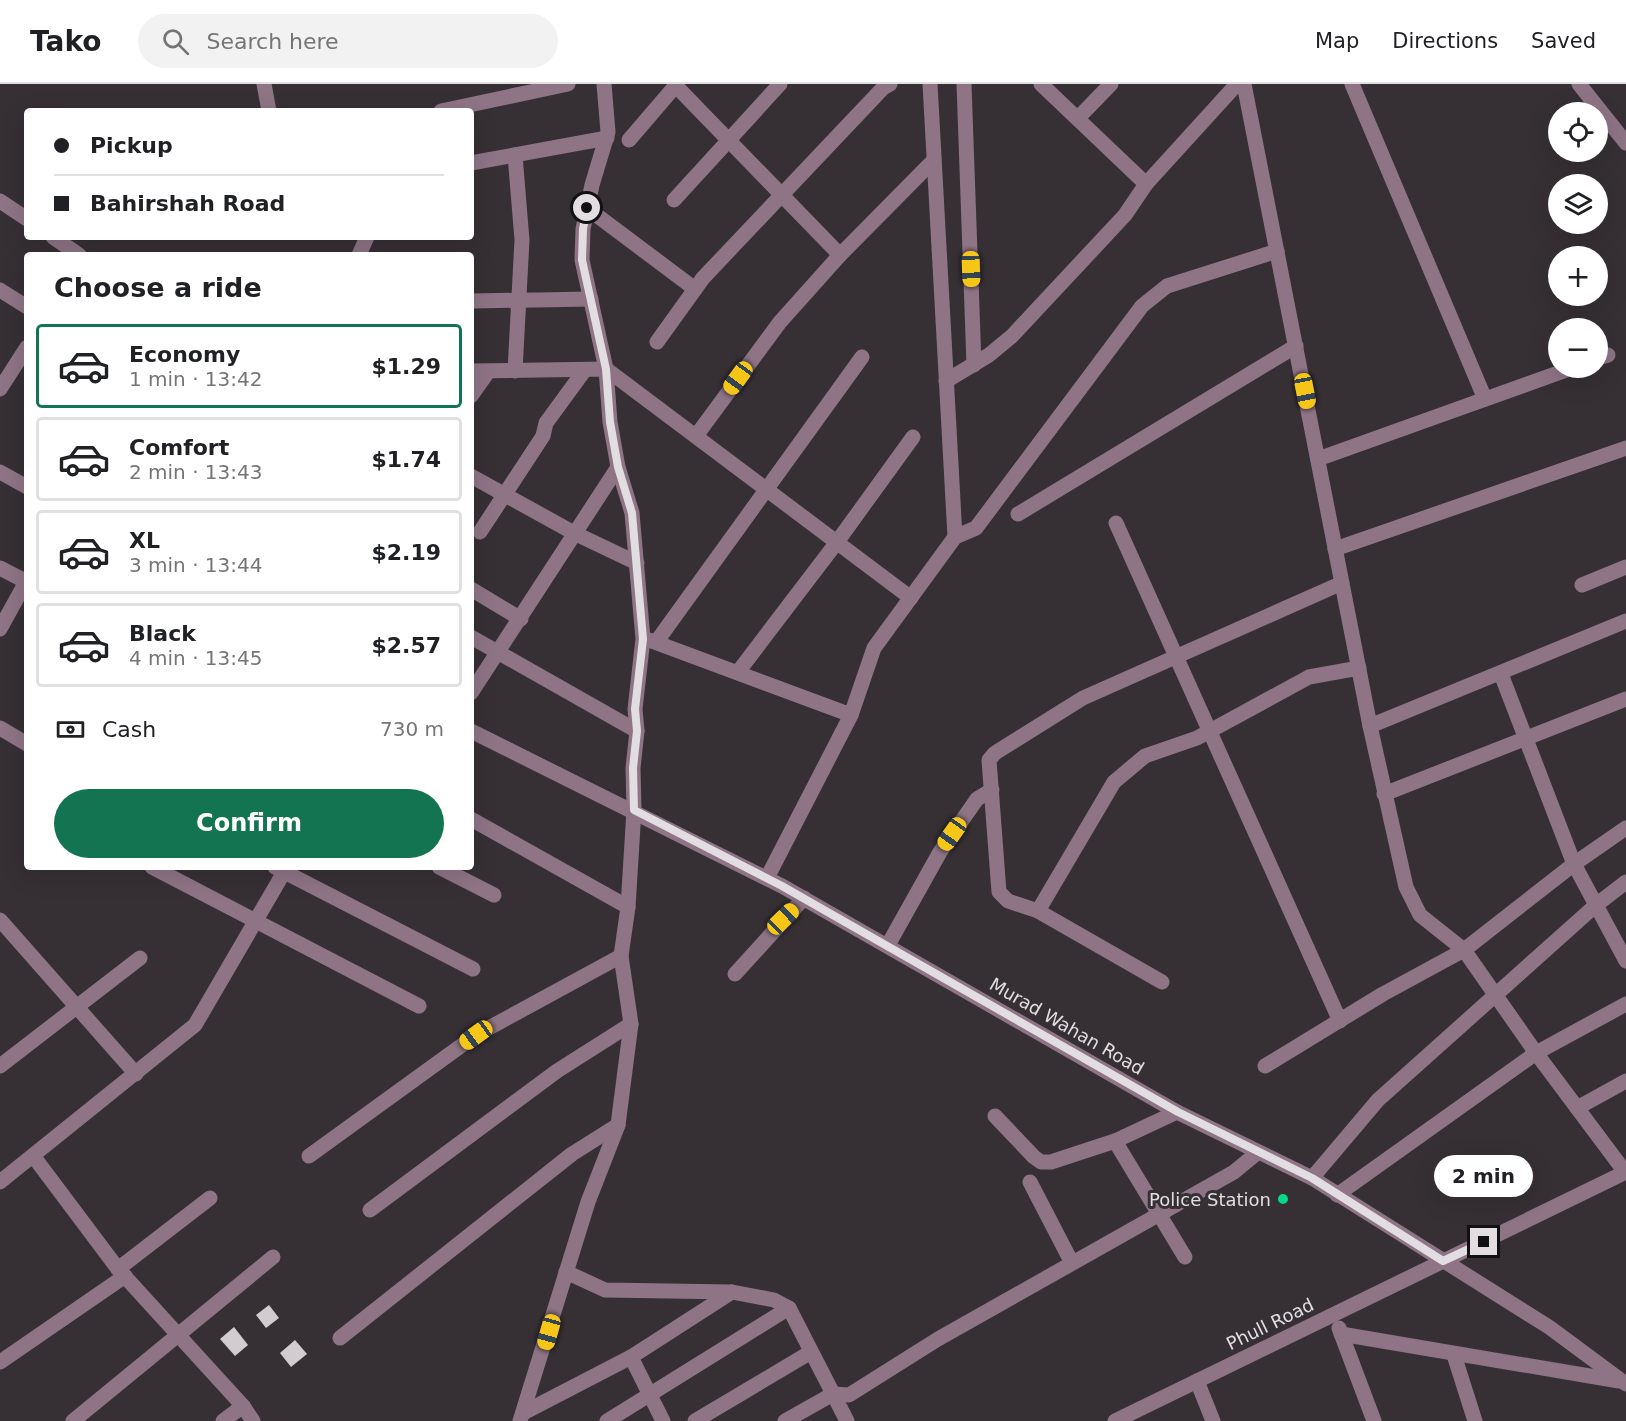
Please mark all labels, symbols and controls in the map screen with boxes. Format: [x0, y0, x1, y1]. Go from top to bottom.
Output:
search box [138, 14, 558, 68]
text: Tako [30, 25, 102, 58]
icon: search [159, 25, 192, 58]
text: Search here [207, 29, 339, 54]
text: Map [1315, 29, 1359, 53]
text: Directions [1392, 29, 1498, 53]
text: Saved [1531, 29, 1596, 53]
map controls [1548, 102, 1608, 378]
button: locate [1548, 102, 1608, 162]
text: Pickup [90, 133, 173, 158]
button: layers [1548, 174, 1608, 234]
text: Bahirshah Road [90, 191, 285, 216]
route start [573, 194, 600, 221]
button: + [1548, 246, 1608, 306]
car [961, 251, 981, 287]
text: Choose a ride [54, 272, 262, 303]
button: − [1548, 318, 1608, 378]
icon: car [57, 339, 111, 393]
text: Economy [129, 342, 240, 367]
text: $1.29 [371, 354, 441, 379]
car [720, 358, 756, 398]
text: 1 min · 13:42 [129, 367, 263, 391]
car [1293, 372, 1317, 410]
icon: car [57, 432, 111, 486]
text: Comfort [129, 435, 229, 460]
text: $1.74 [371, 447, 441, 472]
text: 2 min · 13:43 [129, 460, 263, 484]
icon: car [57, 525, 111, 579]
text: XL [129, 528, 160, 553]
text: $2.19 [371, 540, 441, 565]
text: 3 min · 13:44 [129, 553, 263, 577]
icon: car [57, 618, 111, 672]
text: Black [129, 621, 196, 646]
text: $2.57 [371, 633, 441, 658]
text: 4 min · 13:45 [129, 646, 263, 670]
icon: cash [54, 713, 87, 746]
text: Cash [102, 717, 156, 742]
text: 730 m [380, 717, 444, 741]
button: Confirm [54, 789, 444, 858]
car [934, 814, 970, 854]
car [764, 900, 802, 938]
street label: Murad Wahan Road [986, 973, 1148, 1079]
car [456, 1017, 496, 1053]
callout: 2 min [1434, 1155, 1534, 1197]
text: 2 min [1452, 1164, 1515, 1188]
place label: Police Station [1149, 1189, 1271, 1210]
marker: Police Station [1276, 1192, 1290, 1206]
route end [1470, 1228, 1497, 1255]
street label: Phull Road [1223, 1294, 1317, 1354]
car [535, 1312, 563, 1352]

